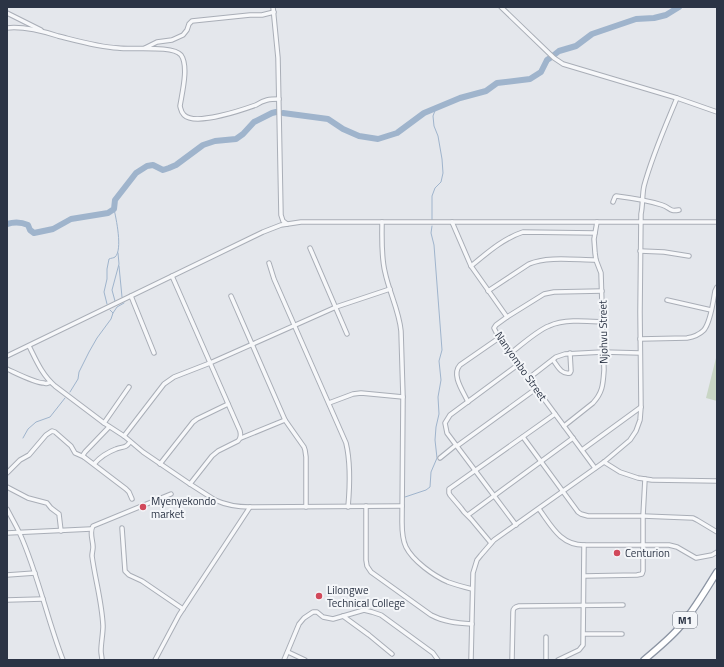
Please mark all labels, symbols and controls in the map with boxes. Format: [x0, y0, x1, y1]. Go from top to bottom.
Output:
street label: Njohvu Street [594, 300, 612, 364]
street label: Nanyombo Street [491, 328, 551, 404]
place label: Myenyekondo market [151, 493, 216, 522]
marker: Myenyekondo market [138, 502, 148, 512]
place label: Centurion [625, 545, 670, 561]
marker: Centurion [612, 548, 622, 558]
place label: Lilongwe Technical College [327, 582, 406, 611]
marker: Lilongwe Technical College [314, 591, 324, 601]
road number: M1 [673, 612, 697, 628]

